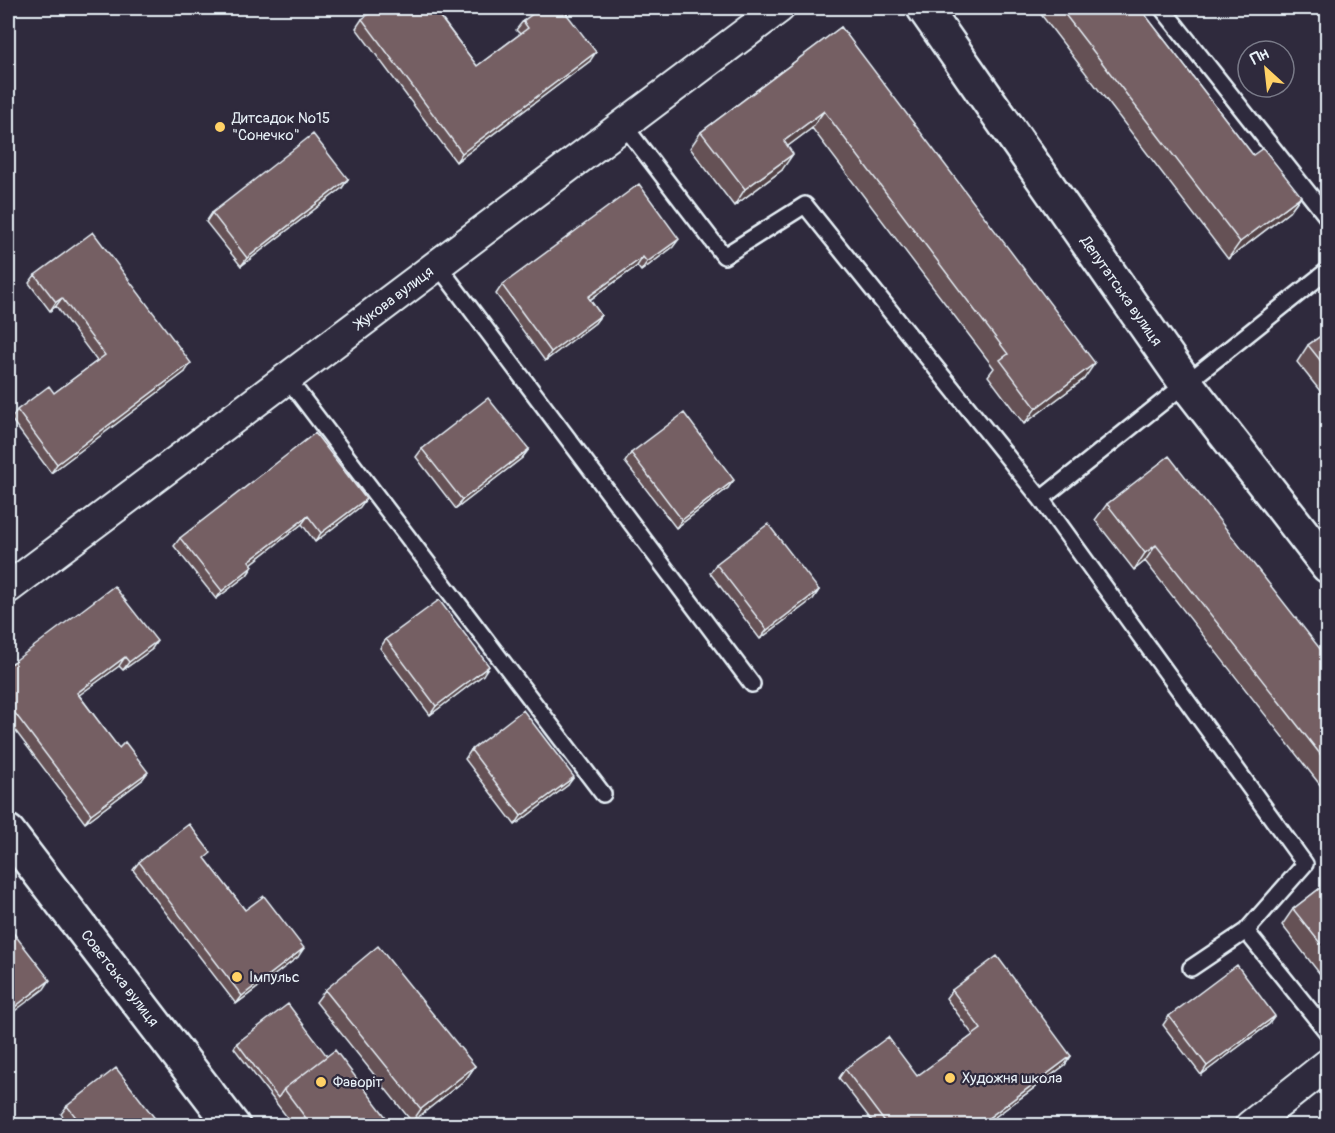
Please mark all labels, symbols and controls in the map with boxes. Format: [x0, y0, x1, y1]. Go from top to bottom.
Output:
north arrow [1236, 39, 1296, 99]
text: Пн [1247, 44, 1272, 69]
place label: Дитсадок №15 "Сонечко" [231, 109, 330, 145]
marker: Дитсадок №15 "Сонечко" [213, 120, 227, 134]
street label: Депутатська вулиця [1076, 231, 1166, 350]
street label: Жукова вулиця [349, 262, 437, 335]
street label: Советська вулиця [77, 926, 163, 1030]
place label: Імпульс [249, 968, 300, 987]
marker: Імпульс [230, 970, 244, 984]
place label: Художня школа [962, 1069, 1062, 1088]
marker: Художня школа [943, 1071, 957, 1085]
place label: Фаворіт [333, 1073, 383, 1092]
marker: Фаворіт [314, 1075, 328, 1089]

